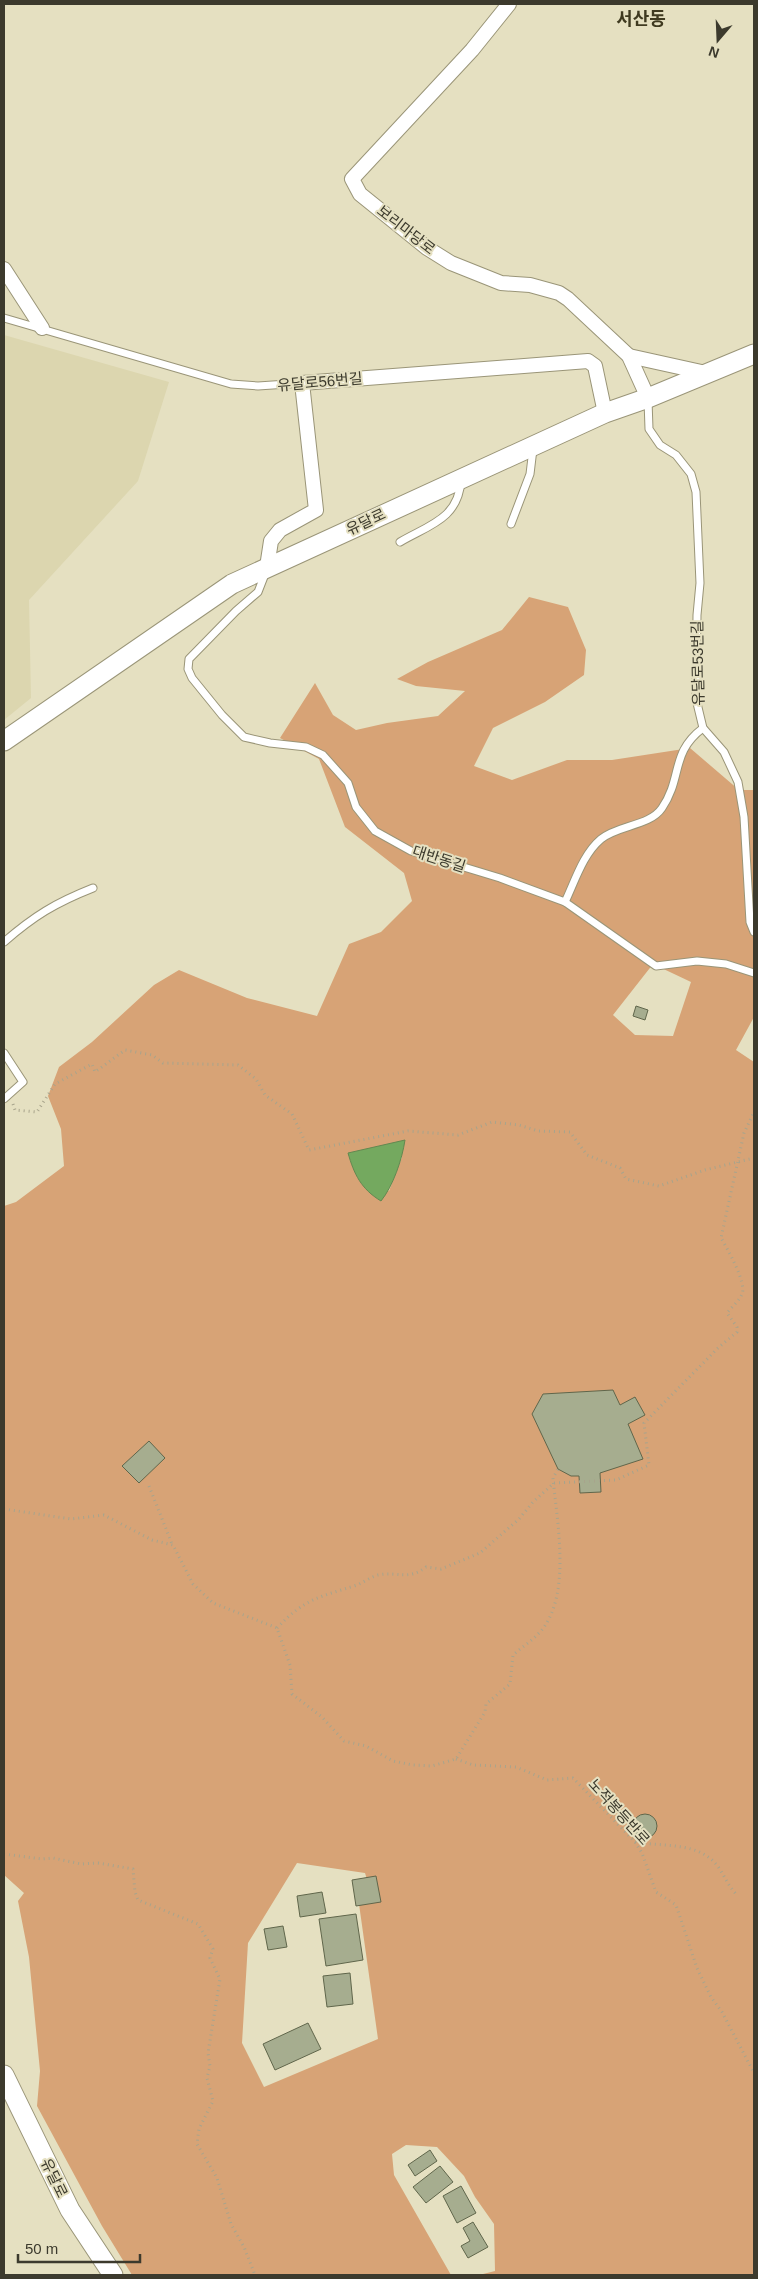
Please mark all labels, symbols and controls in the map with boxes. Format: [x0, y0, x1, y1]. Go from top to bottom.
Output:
district label: 서산동 [616, 9, 666, 29]
north arrow [693, 15, 743, 65]
text: N [706, 43, 721, 62]
street label: 보리마당로 [374, 202, 439, 258]
street label: 유달로56번길 [277, 369, 363, 394]
street label: 유달로 [343, 505, 388, 538]
street label: 유달로53번길 [688, 620, 707, 706]
street label: 대반동길 [410, 842, 468, 875]
street label: 노적봉등반로 [585, 1775, 653, 1848]
street label: 유달로 [38, 2155, 71, 2200]
scale bar [18, 2232, 140, 2264]
text: 50 m [25, 2240, 58, 2257]

